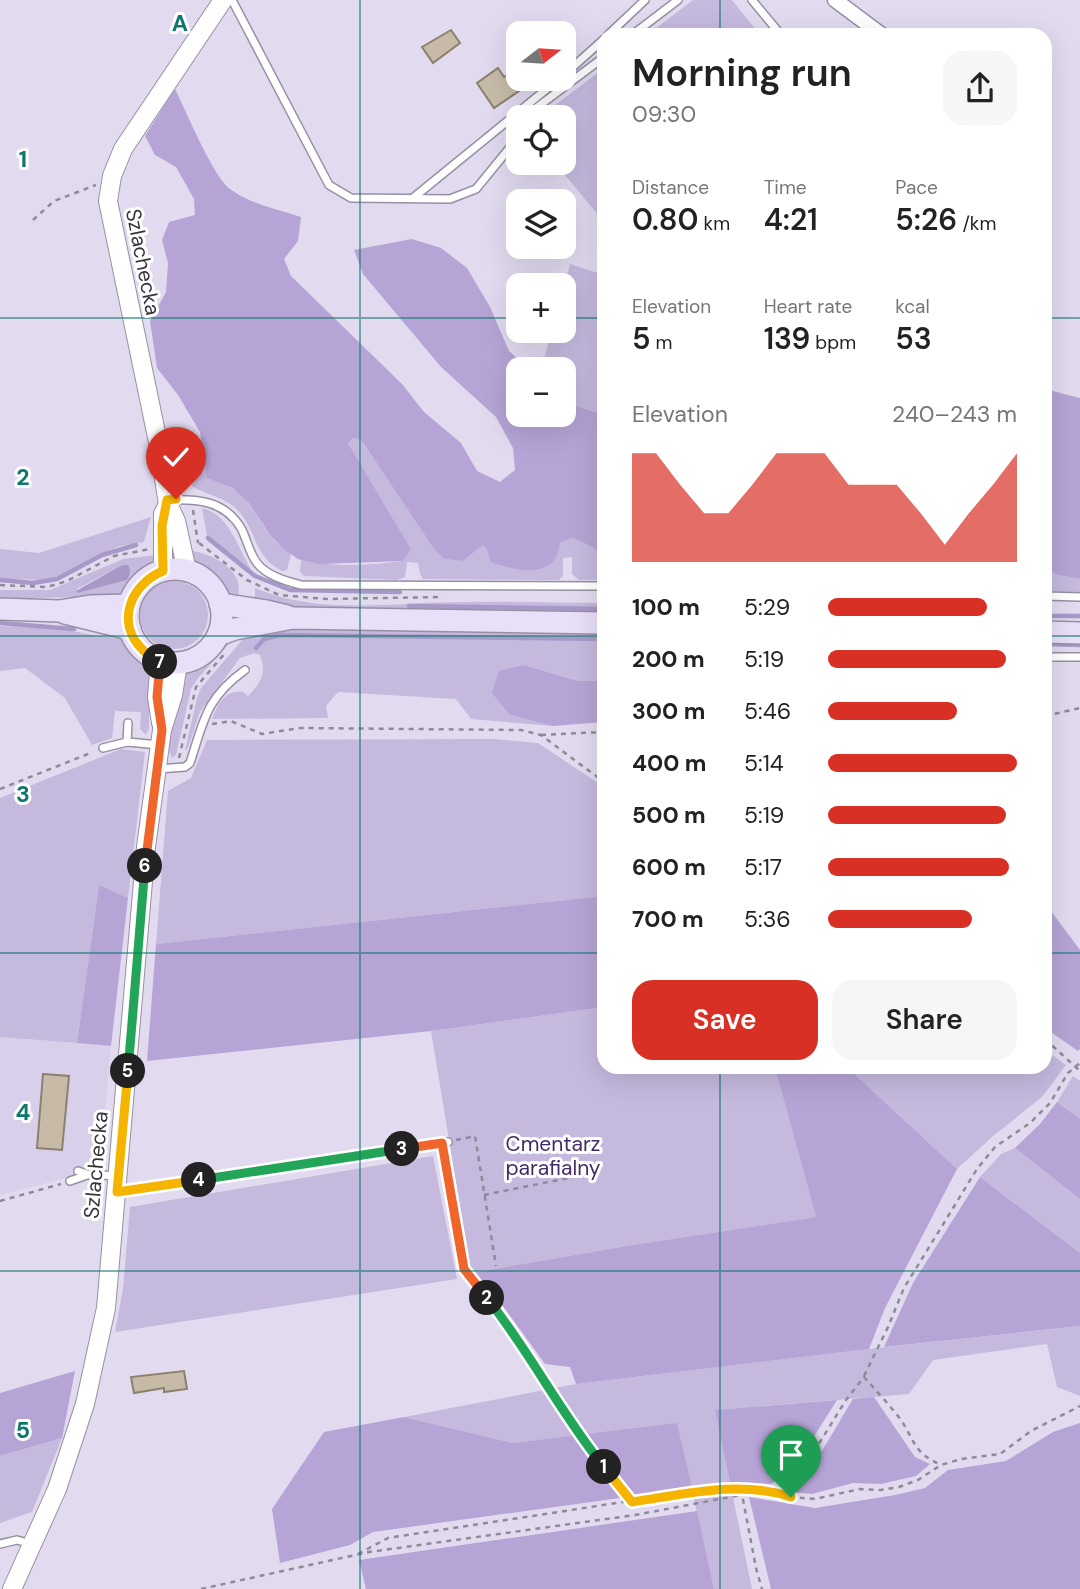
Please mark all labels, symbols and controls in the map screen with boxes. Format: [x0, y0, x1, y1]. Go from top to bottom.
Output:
text: A [172, 8, 188, 38]
north arrow [506, 21, 576, 91]
map controls [506, 21, 576, 427]
text: Morning run [632, 48, 852, 98]
button: share [943, 51, 1017, 125]
text: 09:30 [632, 99, 696, 129]
button: locate [506, 105, 576, 175]
text: 1 [19, 144, 27, 174]
text: Distance [632, 175, 709, 200]
text: Time [764, 175, 807, 200]
text: Pace [895, 175, 938, 200]
button: layers [506, 189, 576, 259]
text: 0.80 [632, 200, 699, 239]
text: 4:21 [764, 200, 818, 239]
text: 5:26 [895, 200, 957, 239]
street label: Szlachecka [119, 206, 167, 318]
text: km [699, 211, 730, 236]
text: /km [957, 211, 996, 236]
button: + [506, 273, 576, 343]
text: Elevation [632, 294, 711, 319]
text: Heart rate [764, 294, 852, 319]
text: kcal [895, 294, 930, 319]
text: 5 [632, 319, 651, 358]
text: 139 [764, 319, 810, 358]
text: 53 [895, 319, 932, 358]
text: m [651, 330, 673, 355]
text: bpm [810, 330, 856, 355]
button: − [506, 357, 576, 427]
text: Elevation [632, 399, 728, 429]
text: 240–243 m [892, 399, 1017, 429]
pin [146, 427, 206, 499]
icon: check [157, 438, 195, 476]
text: 2 [16, 462, 30, 492]
text: 100 m [632, 592, 700, 622]
text: 5:29 [744, 592, 790, 622]
pin: 7 [142, 644, 178, 680]
text: 200 m [632, 644, 705, 674]
text: 5:19 [744, 644, 784, 674]
text: 7 [154, 649, 165, 674]
text: 300 m [632, 696, 705, 726]
text: 5:46 [744, 696, 791, 726]
text: 400 m [632, 748, 706, 778]
text: 5:14 [744, 748, 784, 778]
text: 3 [16, 779, 30, 809]
text: 500 m [632, 800, 706, 830]
text: 5:19 [744, 800, 784, 830]
pin: 6 [128, 848, 162, 884]
text: 600 m [632, 852, 706, 882]
text: 5:17 [744, 852, 782, 882]
text: 6 [138, 853, 151, 878]
text: 700 m [632, 904, 704, 934]
text: 5:36 [744, 904, 791, 934]
button: Save [632, 980, 818, 1060]
button: Share [832, 980, 1017, 1060]
pin: 5 [110, 1054, 146, 1088]
text: 5 [122, 1058, 133, 1083]
text: 4 [16, 1097, 31, 1127]
street label: Szlachecka [77, 1110, 115, 1220]
park label: Cmentarz parafialny [505, 1130, 601, 1182]
pin: 3 [384, 1132, 420, 1166]
text: 3 [396, 1136, 407, 1161]
pin: 4 [182, 1162, 216, 1198]
text: 4 [192, 1167, 205, 1192]
pin: 2 [470, 1280, 504, 1316]
text: 2 [481, 1285, 492, 1310]
text: 5 [16, 1415, 30, 1445]
pin [761, 1425, 821, 1497]
icon: arrive [772, 1436, 810, 1474]
pin: 1 [586, 1450, 622, 1484]
text: 1 [600, 1454, 607, 1479]

